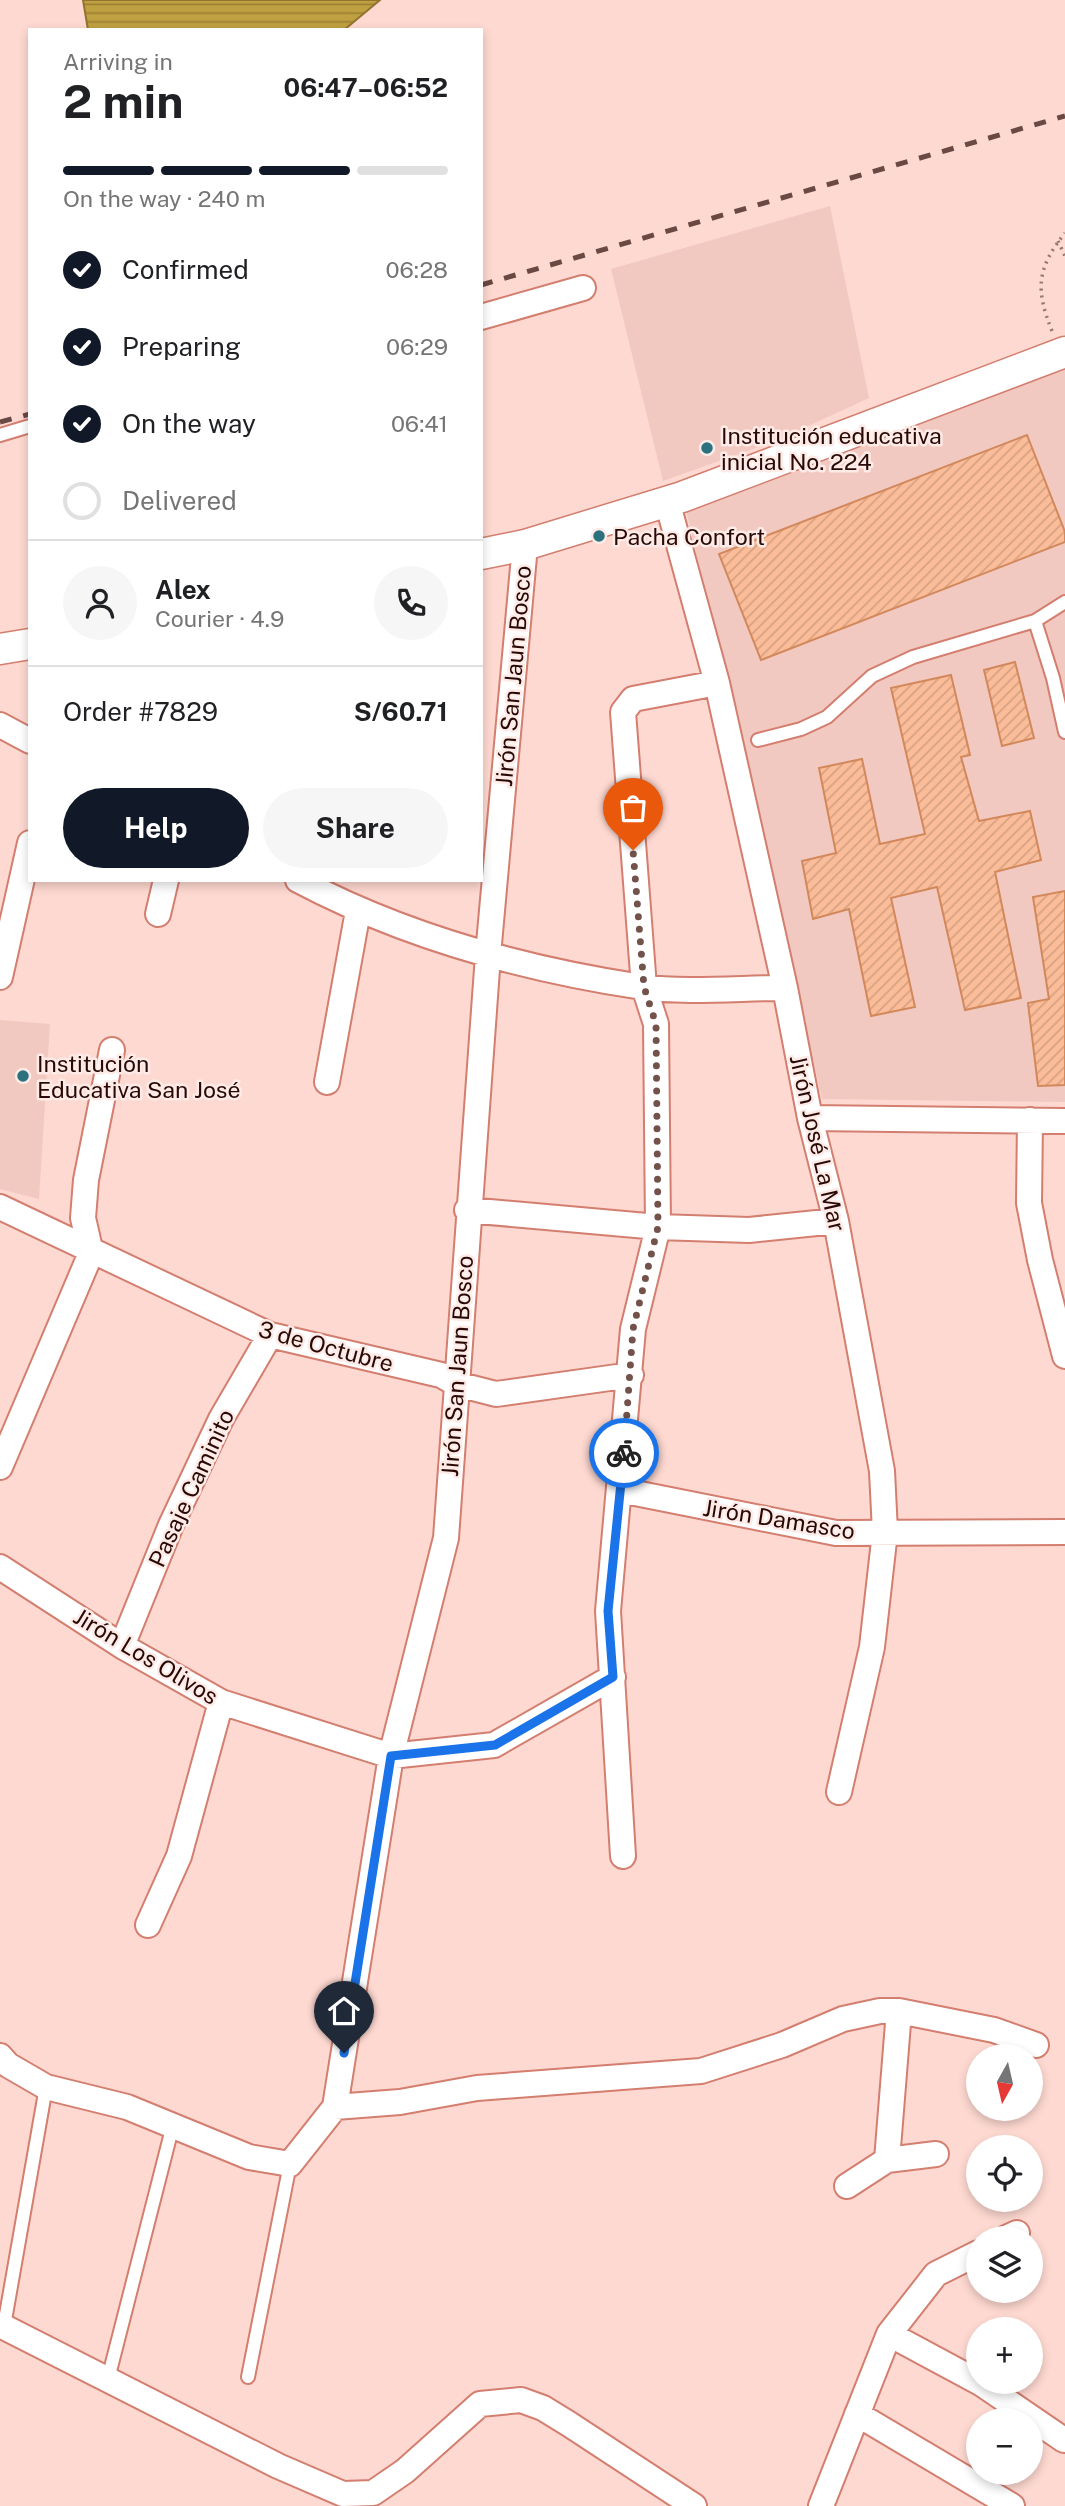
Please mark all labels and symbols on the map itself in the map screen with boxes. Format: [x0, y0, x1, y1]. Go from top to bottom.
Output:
place label: Institución educativa inicial No. 224 [721, 422, 942, 475]
marker: Institución educativa inicial No. 224 [699, 440, 715, 456]
place label: Pacha Confort [613, 523, 765, 550]
marker: Pacha Confort [591, 528, 607, 544]
street label: Jirón San Jaun Bosco [490, 564, 536, 788]
pin [603, 778, 663, 850]
place label: Institución Educativa San José [37, 1050, 240, 1103]
street label: Jirón José La Mar [785, 1052, 851, 1234]
marker: Institución Educativa San José [15, 1068, 31, 1084]
street label: Jirón San Jaun Bosco [436, 1254, 478, 1478]
street label: 3 de Octubre [256, 1315, 396, 1377]
street label: Pasaje Caminito [143, 1405, 239, 1571]
courier [589, 1418, 659, 1488]
street label: Jirón Damasco [701, 1494, 857, 1544]
street label: Jirón Los Olivos [69, 1602, 223, 1710]
pin [314, 1981, 374, 2053]
north arrow [966, 2044, 1043, 2121]

